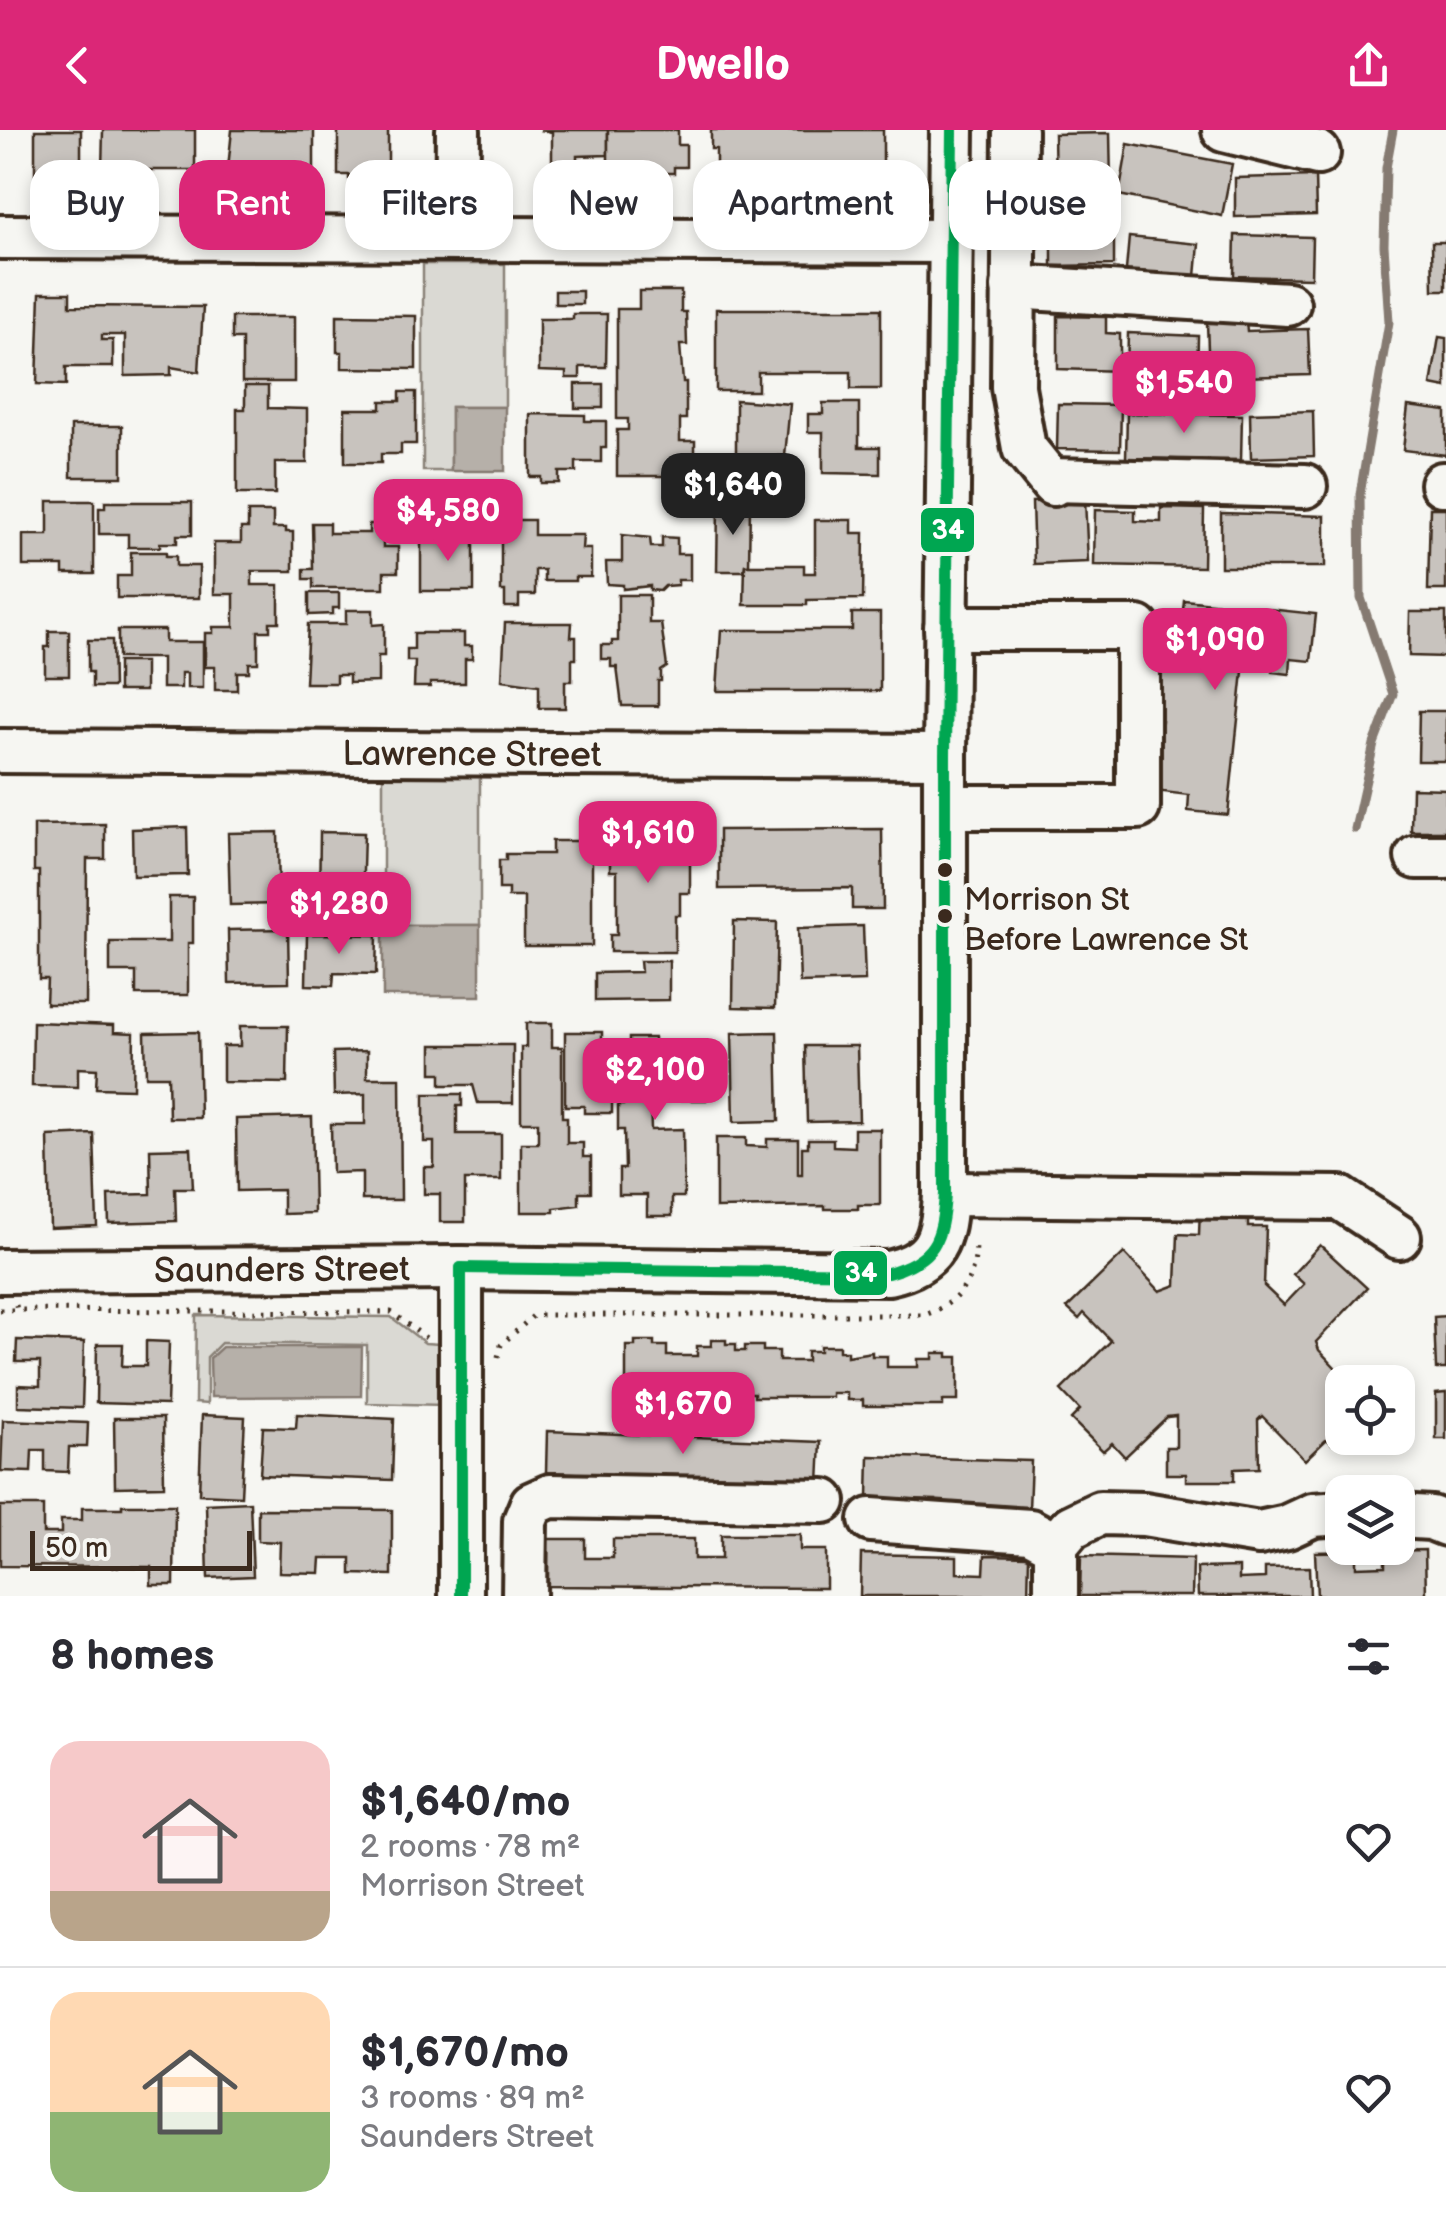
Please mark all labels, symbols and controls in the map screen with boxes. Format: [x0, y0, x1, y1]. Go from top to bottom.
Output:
icon: back [50, 38, 105, 93]
text: Dwello [656, 38, 790, 93]
icon: share [1341, 38, 1396, 93]
chip: Buy [30, 160, 159, 250]
chip: Rent [179, 160, 325, 250]
chip: Filters [345, 160, 513, 250]
chip: New [533, 160, 673, 250]
chip: Apartment [693, 160, 929, 250]
chip: House [949, 160, 1121, 250]
pin: $1,540 [1103, 351, 1265, 436]
text: $1,540 [1135, 364, 1233, 403]
pin: $1,640 [652, 453, 814, 538]
text: $1,640 [683, 466, 783, 505]
pin: $4,580 [367, 479, 529, 564]
text: $4,580 [396, 492, 500, 531]
line badge: 34 [919, 506, 976, 554]
text: 34 [932, 514, 965, 547]
pin: $1,090 [1134, 608, 1296, 693]
text: $1,090 [1165, 621, 1265, 660]
street label: Lawrence Street [342, 733, 602, 777]
pin: $1,610 [567, 801, 729, 886]
text: $1,610 [601, 814, 695, 853]
unlabelled marker [935, 860, 955, 880]
pin: $1,280 [258, 872, 420, 957]
place label: Morrison St Before Lawrence St [964, 881, 1249, 960]
text: $1,280 [289, 885, 389, 924]
marker: Morrison St Before Lawrence St [935, 906, 955, 926]
pin: $2,100 [574, 1038, 736, 1123]
text: $2,100 [605, 1051, 705, 1090]
street label: Saunders Street [154, 1248, 410, 1293]
line badge: 34 [832, 1249, 889, 1297]
text: 34 [845, 1257, 878, 1290]
map controls [1325, 1365, 1415, 1565]
button: locate [1325, 1365, 1415, 1455]
pin: $1,670 [602, 1372, 764, 1457]
text: $1,670 [634, 1385, 732, 1424]
button: layers [1325, 1475, 1415, 1565]
scale bar [30, 1526, 252, 1570]
text: 50 m [45, 1532, 108, 1565]
icon: filters [1341, 1629, 1396, 1684]
text: 8 homes [50, 1631, 214, 1682]
text: $1,640/mo [360, 1777, 570, 1828]
icon: home [130, 1781, 250, 1901]
icon: heart [1341, 1814, 1396, 1869]
text: 2 rooms · 78 m² [360, 1828, 580, 1867]
text: Morrison Street [360, 1867, 584, 1906]
text: $1,670/mo [360, 2028, 569, 2079]
icon: home [130, 2032, 250, 2152]
icon: heart [1341, 2065, 1396, 2120]
text: 3 rooms · 89 m² [360, 2079, 585, 2118]
text: Saunders Street [360, 2118, 594, 2157]

